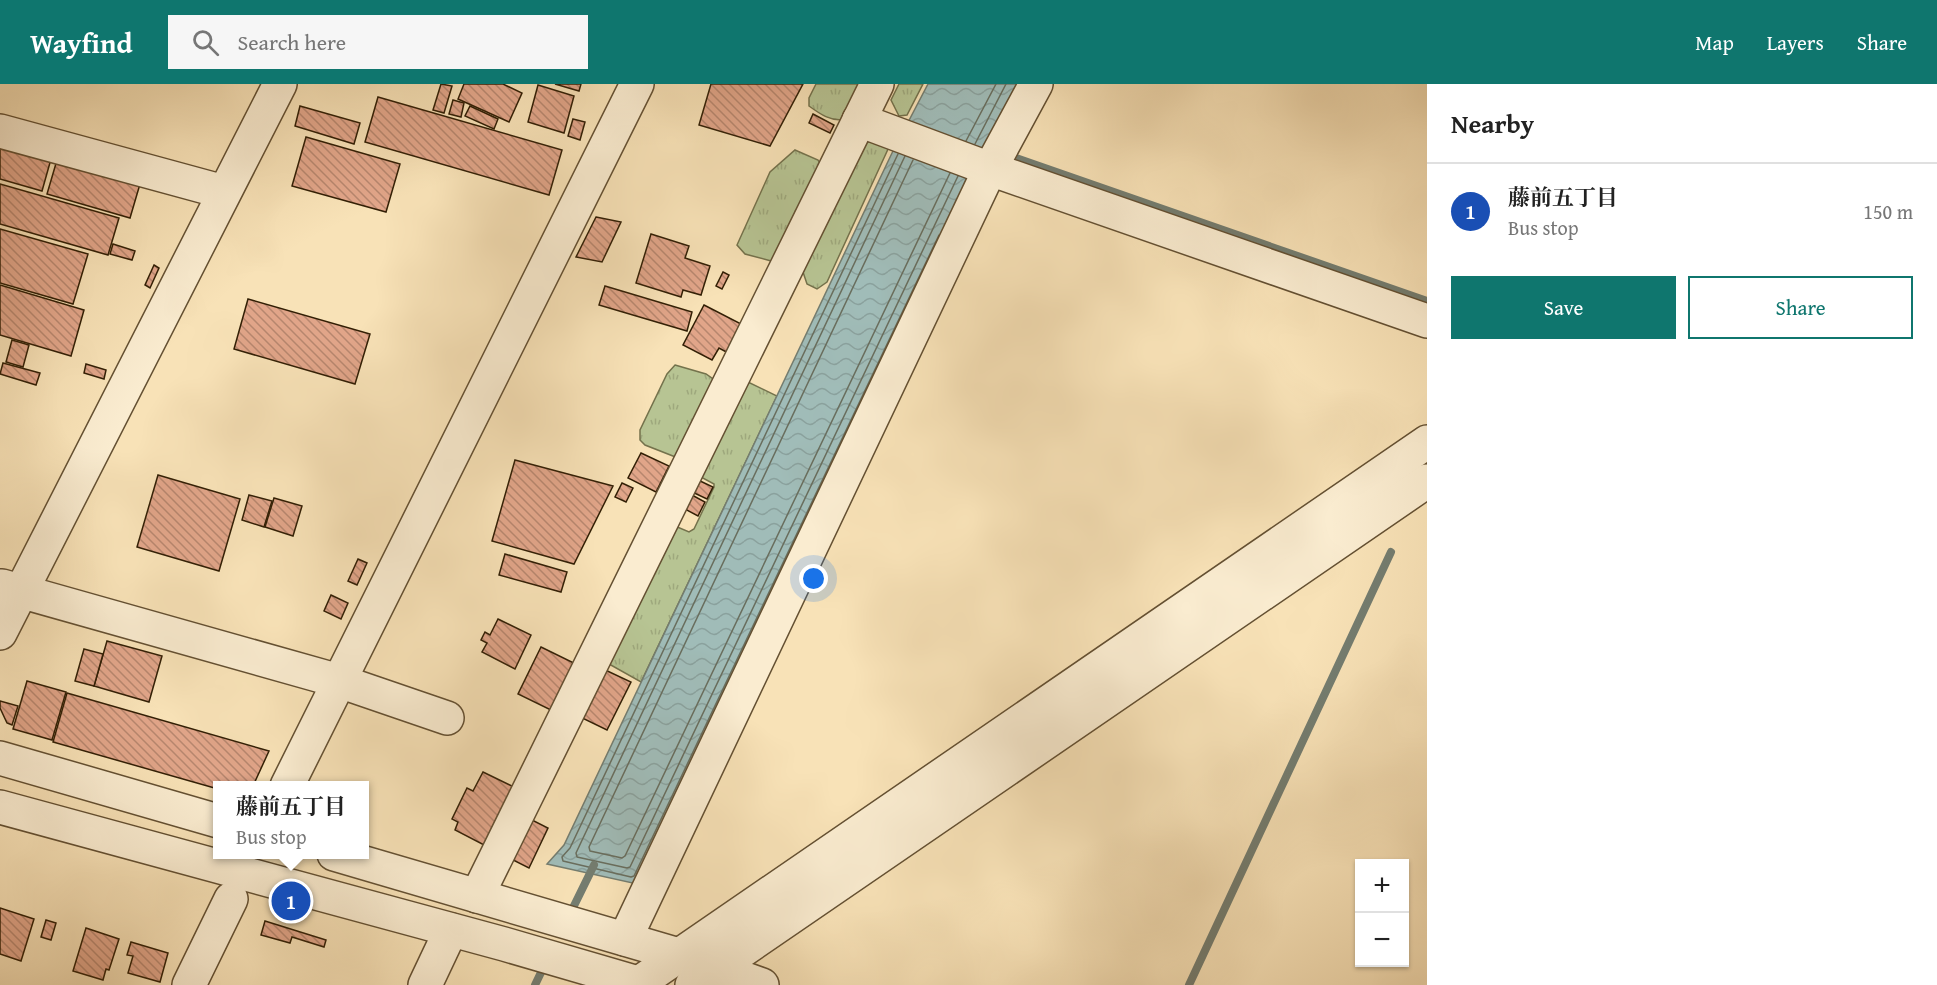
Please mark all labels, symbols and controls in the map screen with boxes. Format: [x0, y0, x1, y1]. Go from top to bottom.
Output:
search box [168, 15, 588, 69]
text: Wayfind [30, 22, 132, 63]
icon: search [189, 26, 222, 59]
text: Search here [237, 26, 346, 58]
text: Map [1695, 27, 1734, 58]
text: Layers [1767, 27, 1824, 58]
text: Share [1857, 27, 1907, 58]
text: Nearby [1451, 104, 1534, 143]
text: 藤前五丁目 [1508, 181, 1618, 213]
text: 1 [1465, 197, 1476, 226]
text: 150 m [1863, 197, 1913, 226]
text: Bus stop [1508, 213, 1579, 242]
button: Save [1451, 276, 1676, 339]
button: Share [1688, 276, 1913, 339]
your location [799, 564, 828, 593]
popup [213, 781, 369, 859]
text: 藤前五丁目 [236, 790, 346, 822]
text: Bus stop [236, 822, 306, 851]
map controls [1355, 859, 1409, 967]
button: + [1355, 859, 1409, 913]
pin: 1 [272, 878, 310, 924]
button: − [1355, 913, 1409, 967]

